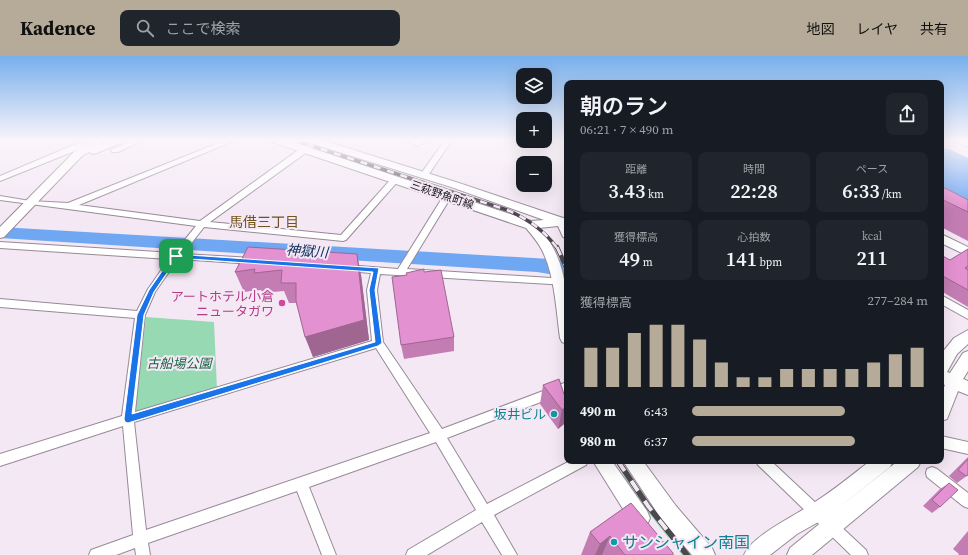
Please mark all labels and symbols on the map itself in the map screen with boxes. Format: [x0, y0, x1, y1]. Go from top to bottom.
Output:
street label: 三萩野魚町線 [408, 177, 476, 213]
district label: 馬借三丁目 [229, 212, 299, 232]
pin [159, 239, 193, 273]
water label: 神獄川 [285, 240, 331, 263]
place label: アートホテル小倉 ニュータガワ [171, 288, 274, 320]
marker: アートホテル小倉 ニュータガワ [277, 298, 287, 308]
park label: 古船場公園 [146, 355, 213, 372]
place label: 坂井ビル [494, 406, 546, 423]
marker: 坂井ビル [549, 409, 559, 419]
place label: サンシャイン南国 [622, 531, 750, 553]
marker: サンシャイン南国 [609, 537, 619, 547]

